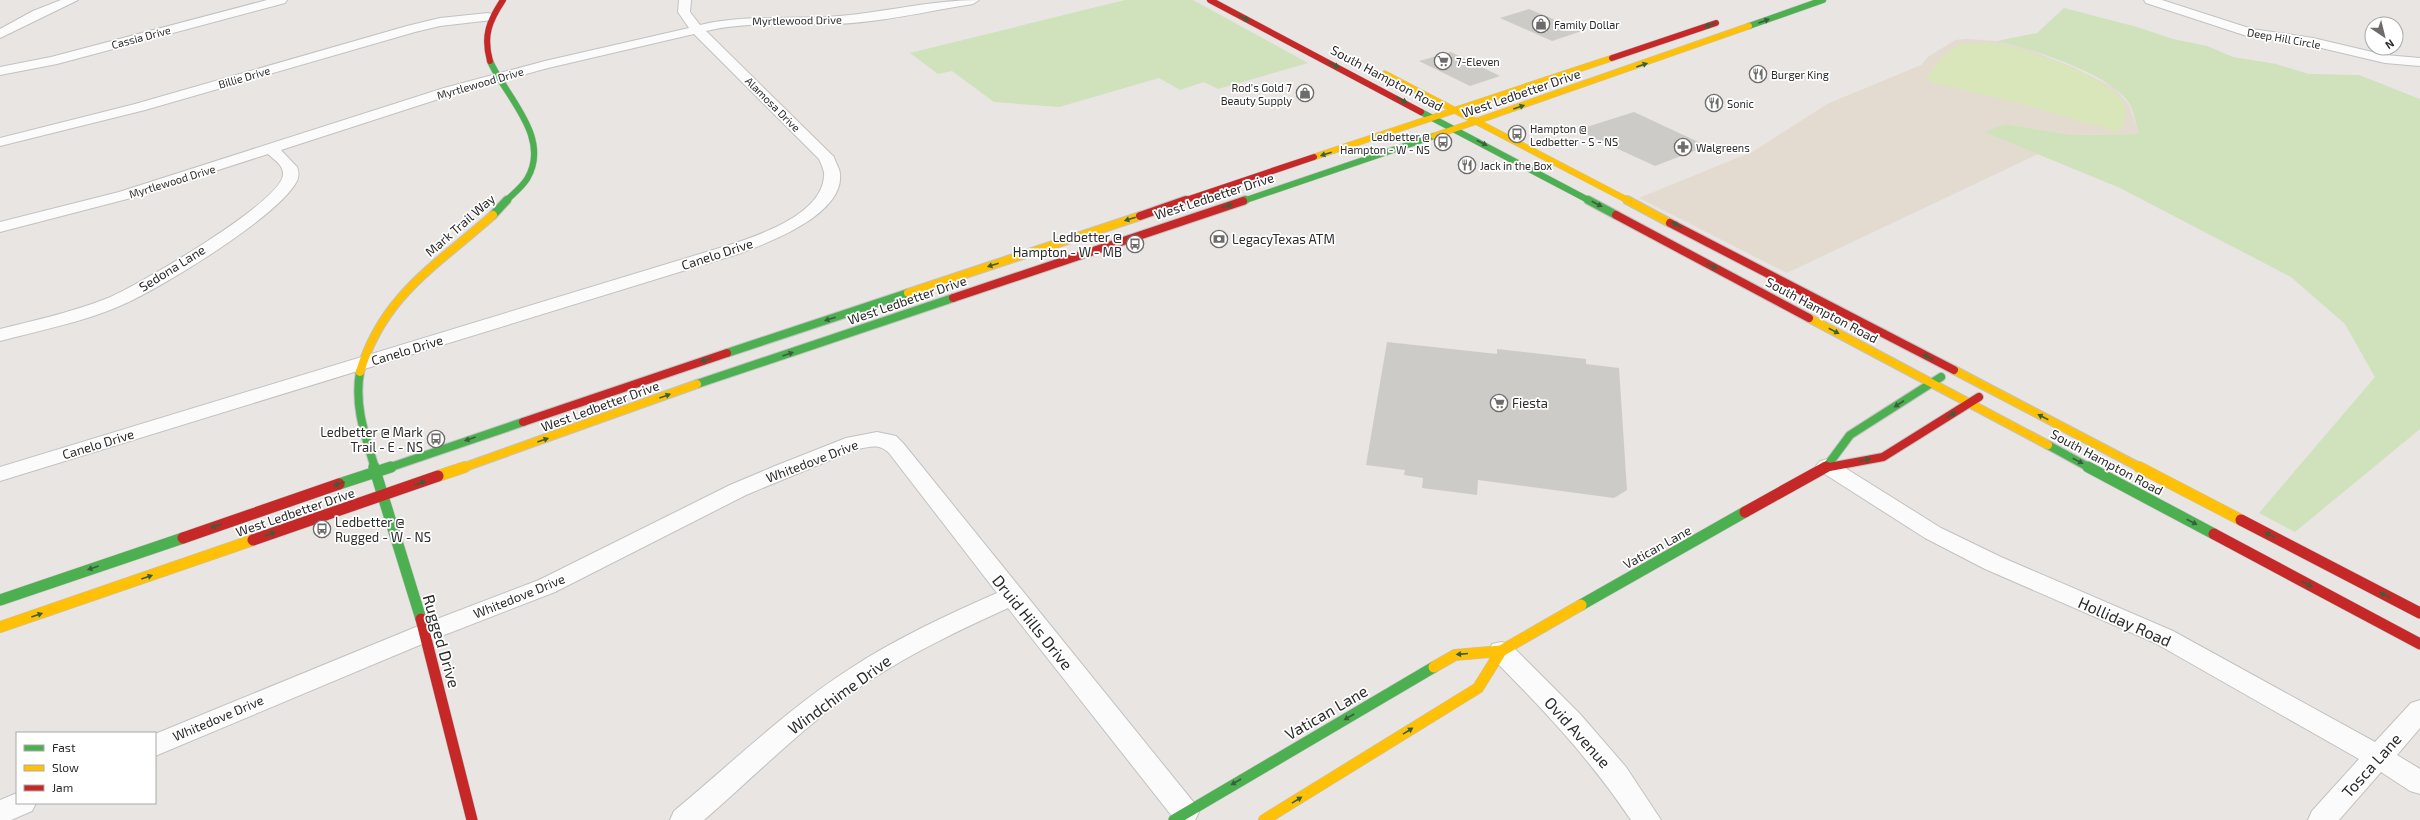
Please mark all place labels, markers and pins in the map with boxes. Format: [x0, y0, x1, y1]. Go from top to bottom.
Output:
shop icon: Family Dollar [1531, 14, 1551, 34]
place label: Family Dollar [1554, 18, 1620, 31]
supermarket icon: 7-Eleven [1433, 51, 1453, 71]
place label: 7-Eleven [1456, 55, 1500, 68]
restaurant icon: Burger King [1748, 64, 1768, 84]
place label: Burger King [1771, 68, 1829, 81]
place label: Rod's Gold 7 Beauty Supply [1221, 81, 1292, 107]
shop icon: Rod's Gold 7 Beauty Supply [1295, 83, 1315, 103]
restaurant icon: Sonic [1704, 93, 1724, 113]
place label: Sonic [1727, 97, 1754, 110]
place label: Hampton @ Ledbetter - S - NS [1530, 122, 1618, 148]
bus stop icon: Hampton @ Ledbetter - S - NS [1507, 124, 1527, 144]
place label: Ledbetter @ Hampton - W - NS [1340, 130, 1430, 156]
bus stop icon: Ledbetter @ Hampton - W - NS [1433, 132, 1453, 152]
pharmacy icon: Walgreens [1673, 137, 1693, 157]
place label: Walgreens [1696, 141, 1750, 154]
restaurant icon: Jack in the Box [1457, 155, 1477, 175]
place label: Jack in the Box [1480, 159, 1552, 172]
place label: Ledbetter @ Hampton - W - MB [1013, 229, 1122, 260]
bank icon: LegacyTexas ATM [1209, 229, 1229, 249]
place label: LegacyTexas ATM [1232, 231, 1335, 247]
bus stop icon: Ledbetter @ Hampton - W - MB [1125, 234, 1145, 254]
supermarket icon: Fiesta [1489, 393, 1509, 413]
place label: Fiesta [1512, 395, 1548, 411]
place label: Ledbetter @ Mark Trail - E - NS [320, 424, 423, 455]
bus stop icon: Ledbetter @ Mark Trail - E - NS [426, 429, 446, 449]
place label: Ledbetter @ Rugged - W - NS [335, 514, 431, 545]
bus stop icon: Ledbetter @ Rugged - W - NS [312, 519, 332, 539]

